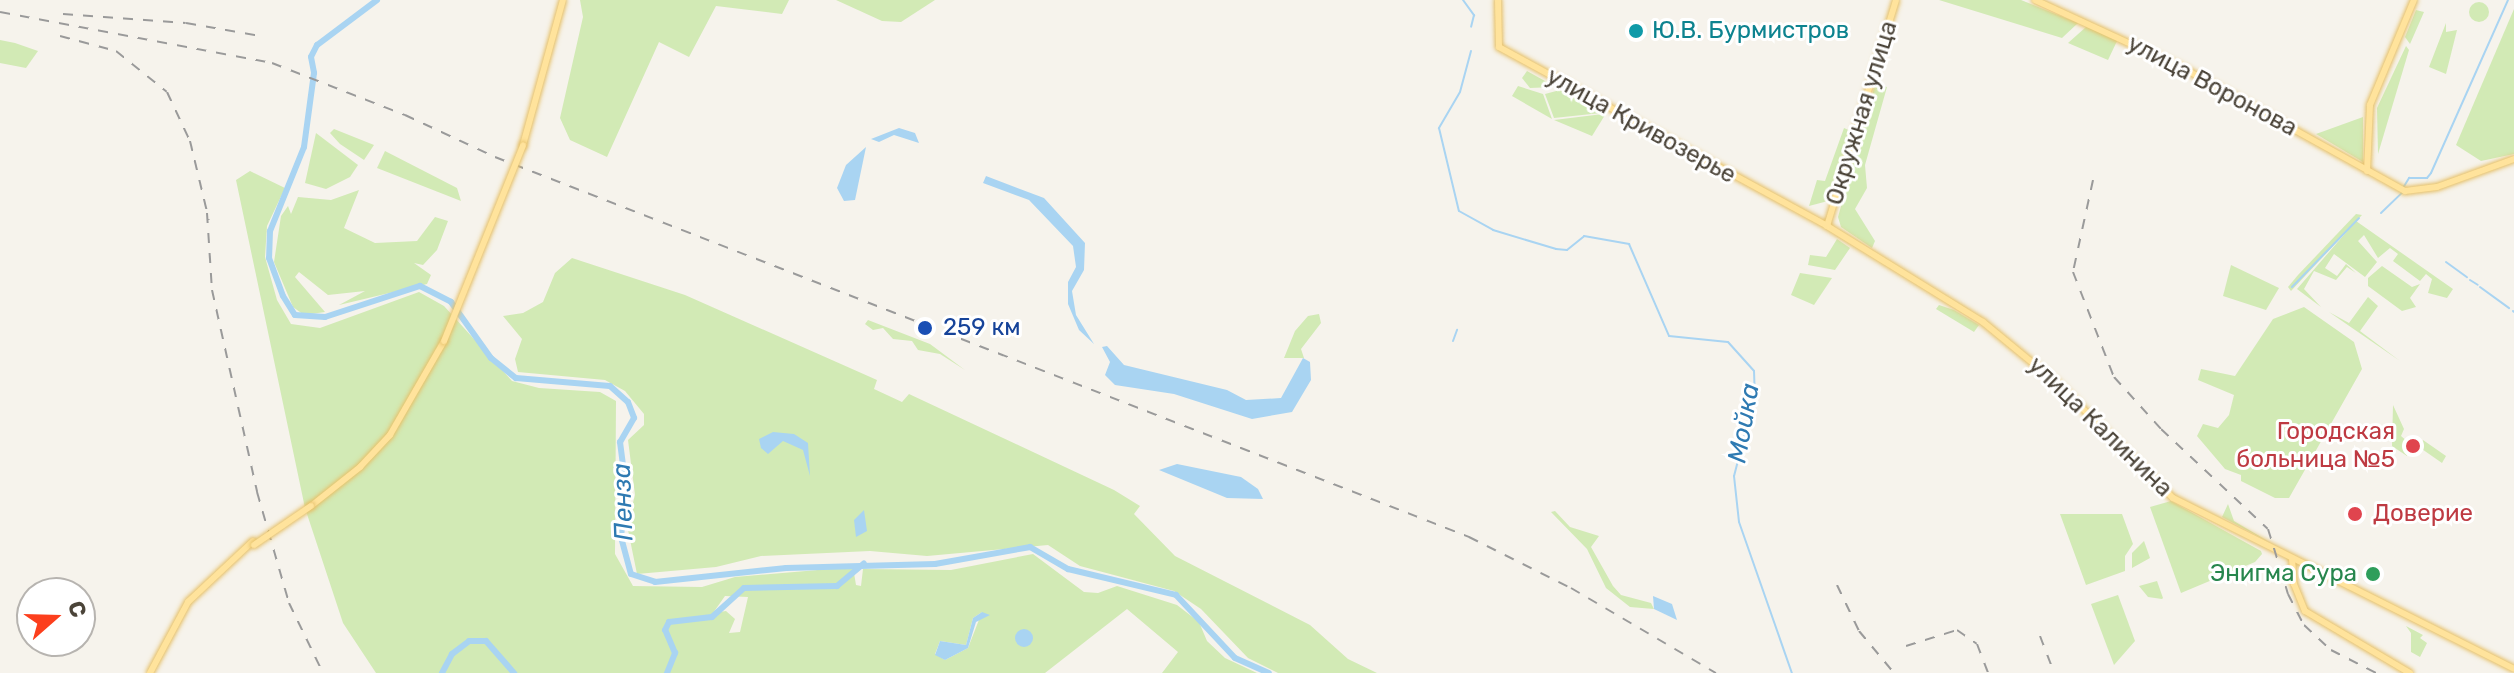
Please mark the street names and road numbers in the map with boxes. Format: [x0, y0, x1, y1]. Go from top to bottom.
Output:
street label: Окружная улица [1820, 17, 1904, 209]
street label: улица Воронова [2122, 29, 2302, 143]
street label: улица Кривозерье [1541, 62, 1741, 190]
street label: улица Калинина [2022, 351, 2178, 503]

